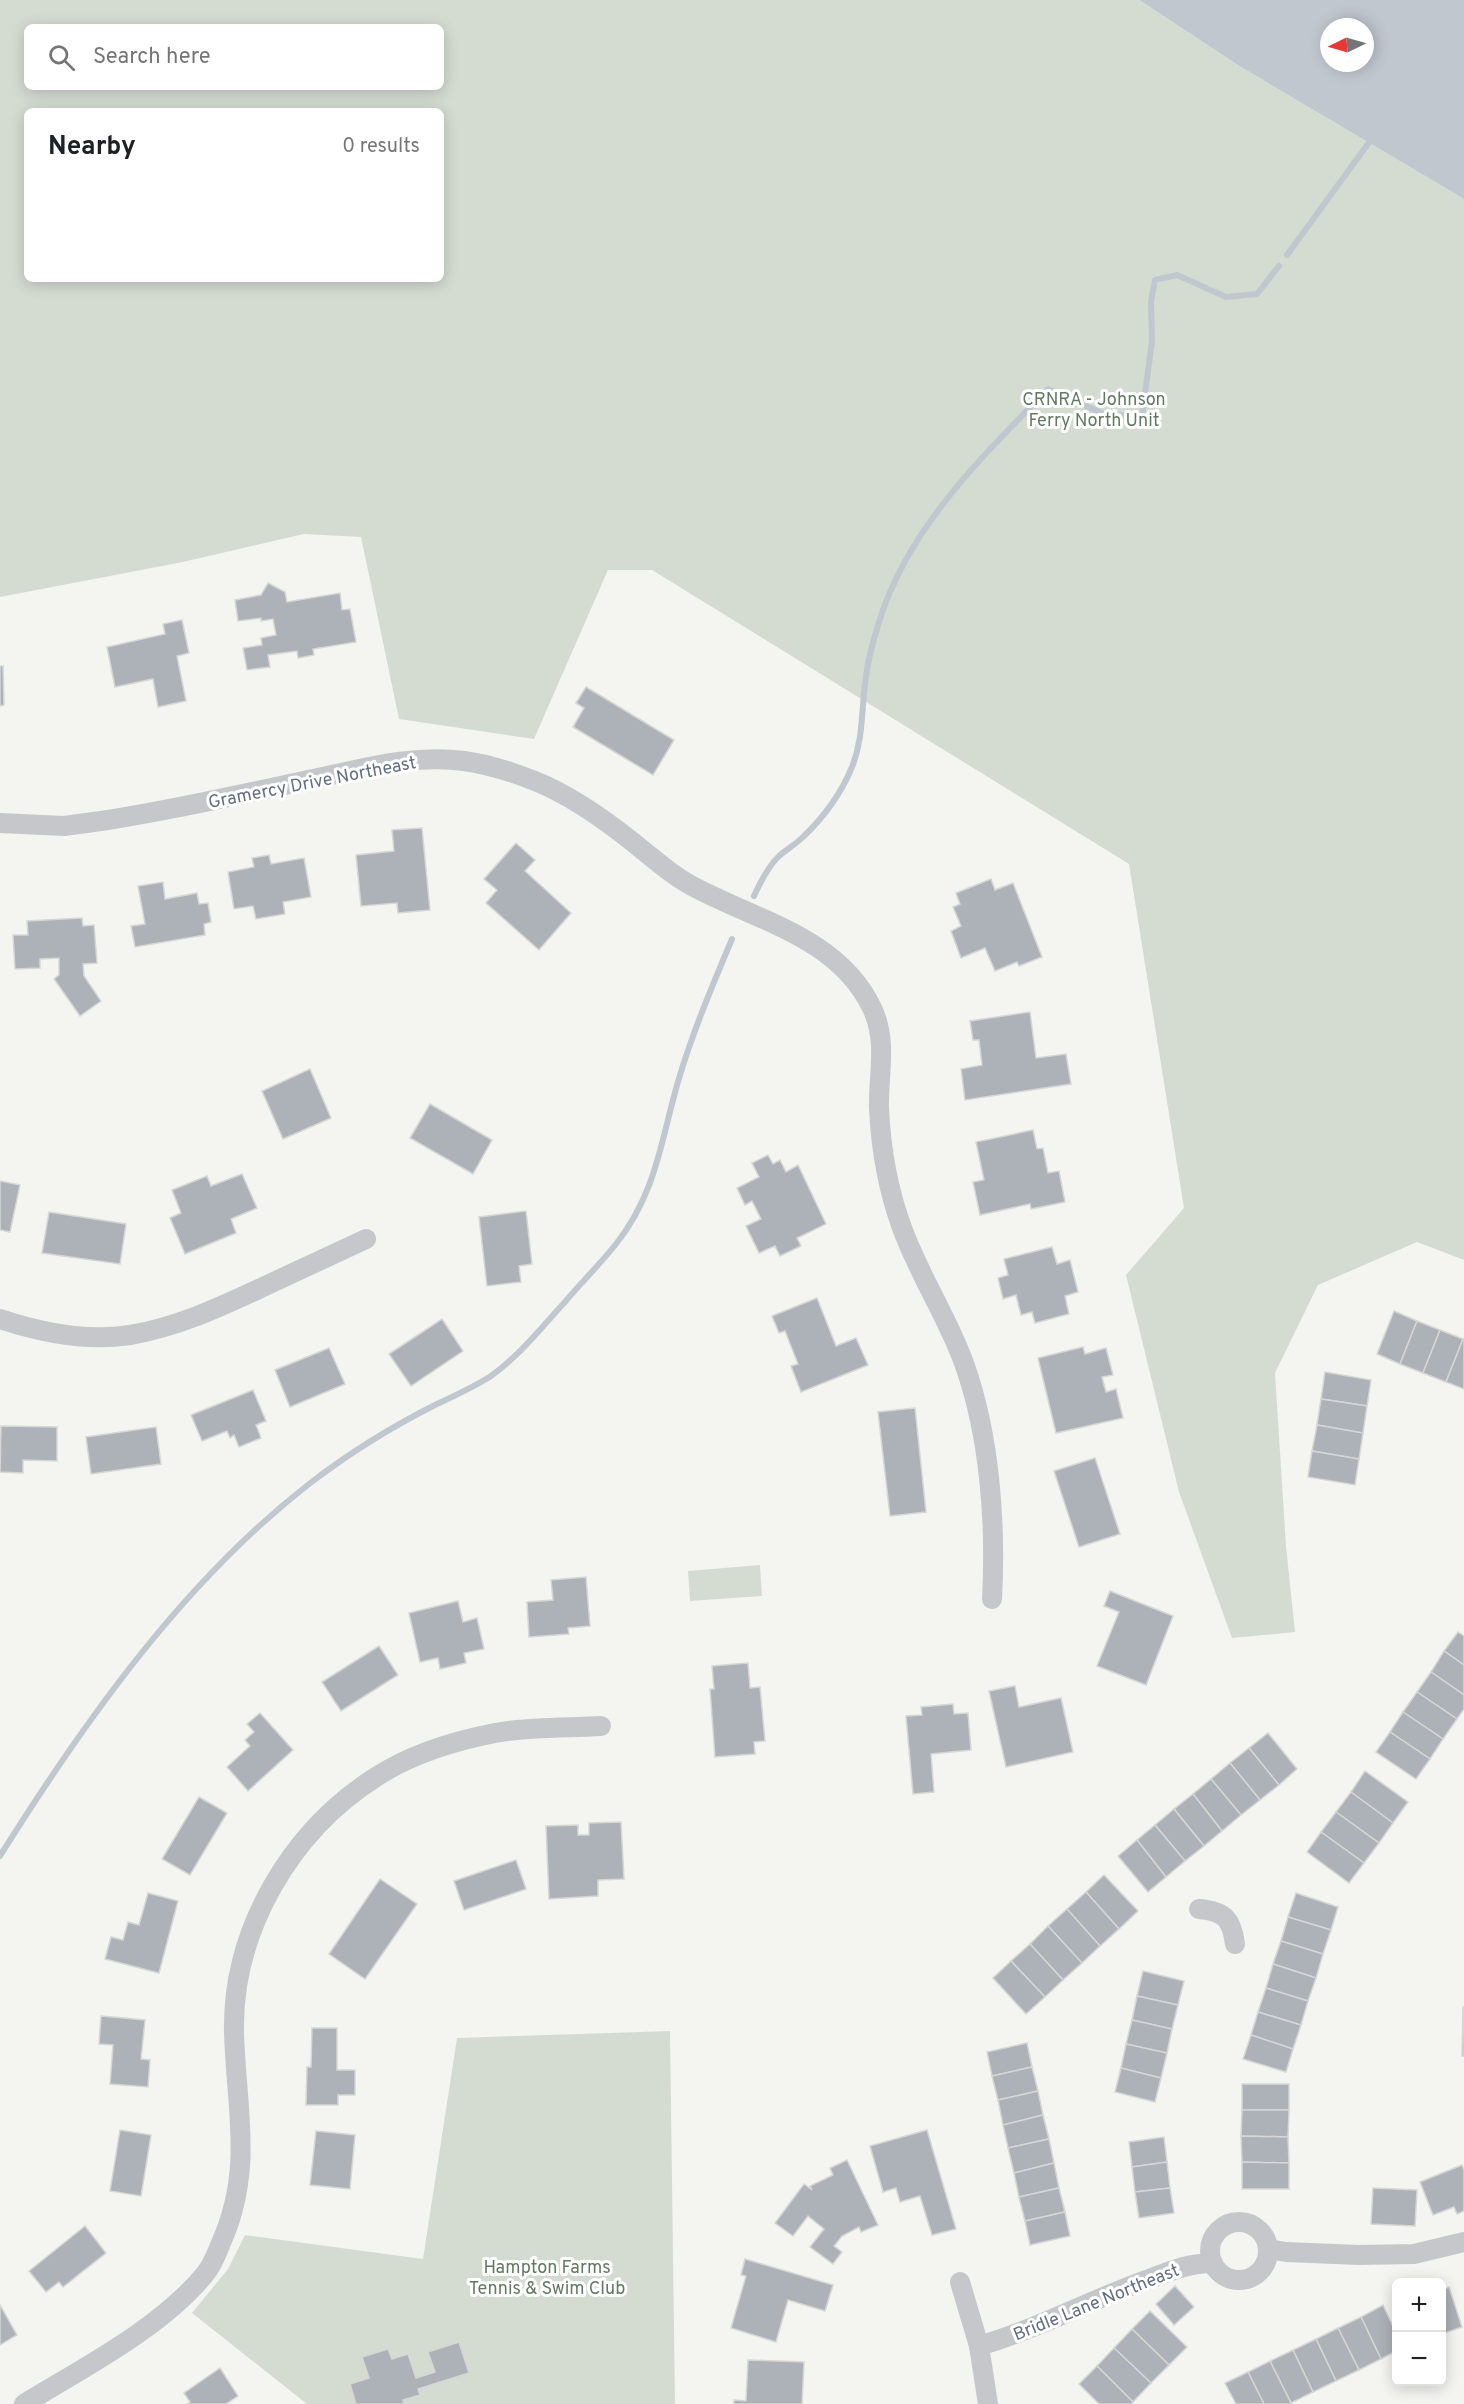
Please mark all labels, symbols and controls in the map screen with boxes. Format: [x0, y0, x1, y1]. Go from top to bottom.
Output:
north arrow [1320, 18, 1374, 72]
search box [24, 24, 444, 90]
icon: search [45, 41, 78, 74]
text: Search here [93, 44, 211, 71]
text: Nearby [48, 131, 136, 164]
text: 0 results [342, 134, 420, 160]
park label: CRNRA - Johnson Ferry North Unit [1022, 389, 1166, 433]
street label: Gramercy Drive Northeast [206, 752, 418, 815]
park label: Hampton Farms Tennis & Swim Club [469, 2257, 625, 2301]
street label: Bridle Lane Northeast [1010, 2260, 1183, 2347]
map controls [1392, 2278, 1446, 2386]
button: + [1392, 2278, 1446, 2332]
button: − [1392, 2332, 1446, 2386]

